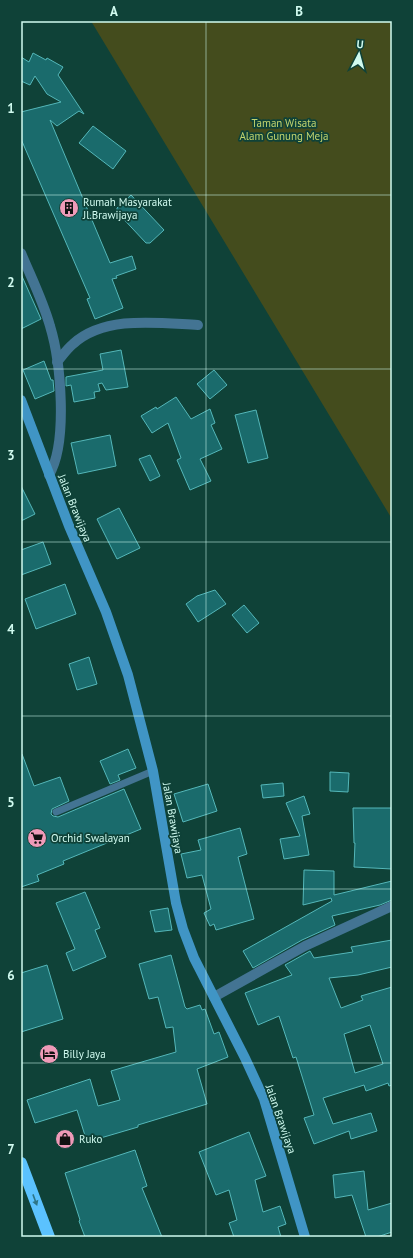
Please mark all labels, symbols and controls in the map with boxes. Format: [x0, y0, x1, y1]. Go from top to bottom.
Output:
text: A [110, 3, 118, 20]
text: B [295, 3, 303, 20]
north arrow [339, 34, 379, 74]
text: U [356, 37, 364, 51]
text: 1 [7, 100, 15, 117]
park label: Taman Wisata Alam Gunung Meja [239, 116, 329, 143]
place label: Rumah Masyarakat Jl.Brawijaya [82, 195, 172, 222]
building icon: Rumah Masyarakat Jl.Brawijaya [58, 197, 80, 219]
text: 2 [7, 274, 15, 291]
text: 3 [7, 447, 15, 464]
street label: Jalan Brawijaya [55, 471, 95, 544]
text: 4 [7, 621, 15, 638]
street label: Jalan Brawijaya [160, 780, 186, 855]
text: 5 [7, 794, 15, 811]
supermarket icon: Orchid Swalayan [26, 827, 48, 849]
place label: Orchid Swalayan [51, 831, 130, 845]
text: 6 [7, 967, 15, 984]
hotel icon: Billy Jaya [38, 1043, 60, 1065]
place label: Billy Jaya [63, 1047, 106, 1061]
street label: Jalan Brawijaya [262, 1082, 299, 1155]
shop icon: Ruko [54, 1128, 76, 1150]
place label: Ruko [79, 1132, 103, 1146]
text: 7 [7, 1141, 15, 1158]
one-way arrow [32, 1194, 38, 1206]

